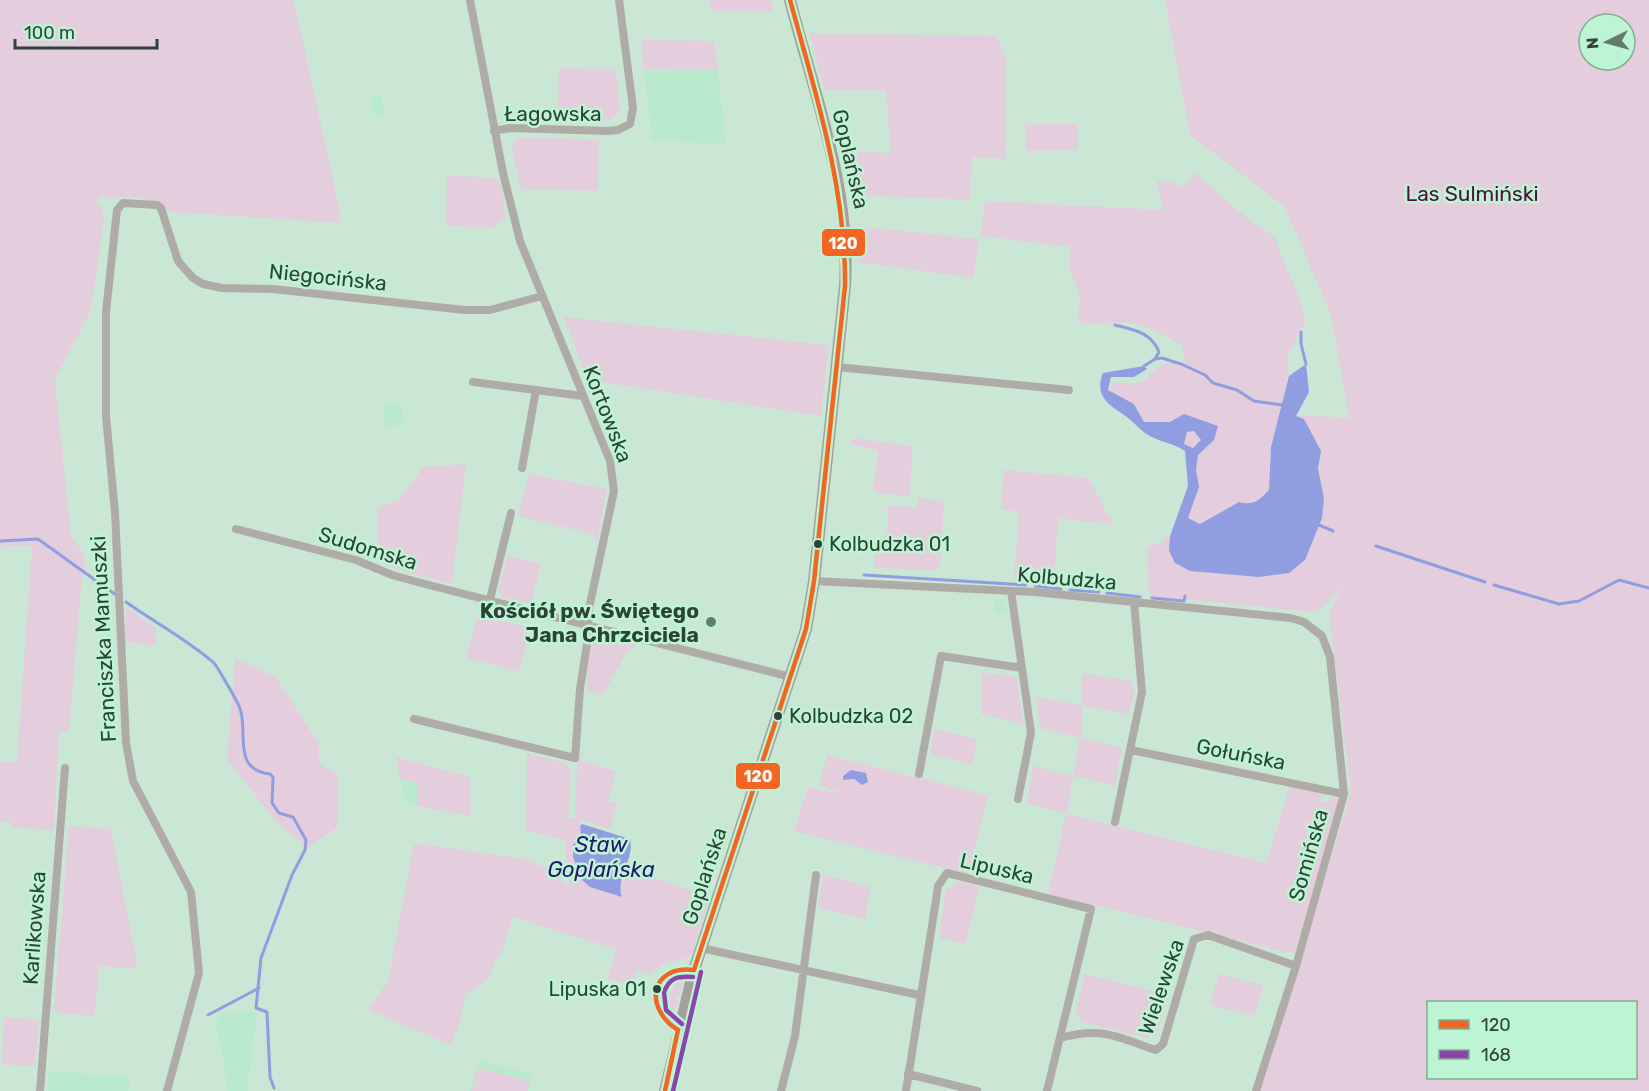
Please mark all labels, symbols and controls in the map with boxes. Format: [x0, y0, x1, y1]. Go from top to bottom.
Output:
scale bar [15, 12, 158, 50]
north arrow [1577, 12, 1637, 72]
text: 100 m [24, 22, 75, 44]
text: N [1583, 37, 1603, 50]
street label: Łagowska [504, 101, 602, 126]
street label: Goplańska [827, 107, 875, 211]
park label: Las Sulmiński [1405, 181, 1539, 206]
line badge: 120 [821, 228, 866, 257]
text: 120 [828, 234, 858, 253]
street label: Niegocińska [268, 258, 388, 296]
street label: Kortowska [578, 362, 638, 466]
street label: Sudomska [316, 521, 420, 575]
place label: Kolbudzka 01 [829, 532, 950, 556]
street label: Franciszka Mamuszki [85, 535, 121, 743]
marker: Kolbudzka 01 [812, 538, 824, 550]
street label: Kolbudzka [1016, 561, 1118, 595]
place label: Kościół pw. Świętego Jana Chrzciciela [480, 598, 699, 647]
marker: Kościół pw. Świętego Jana Chrzciciela [704, 615, 718, 629]
place label: Kolbudzka 02 [789, 704, 913, 728]
marker: Kolbudzka 02 [772, 710, 784, 722]
street label: Gołuńska [1194, 733, 1288, 775]
line badge: 120 [735, 762, 781, 790]
text: 120 [743, 767, 773, 786]
street label: Somińska [1283, 806, 1333, 904]
street label: Goplańska [676, 824, 732, 928]
water label: Staw Goplańska [547, 831, 655, 883]
street label: Lipuska [958, 847, 1036, 889]
street label: Karlikowska [18, 870, 50, 986]
street label: Wielewska [1133, 936, 1189, 1038]
place label: Lipuska 01 [548, 977, 646, 1001]
marker: Lipuska 01 [651, 983, 663, 995]
legend [1427, 1001, 1637, 1079]
text: 120 [1481, 1014, 1511, 1036]
text: 168 [1481, 1044, 1511, 1066]

